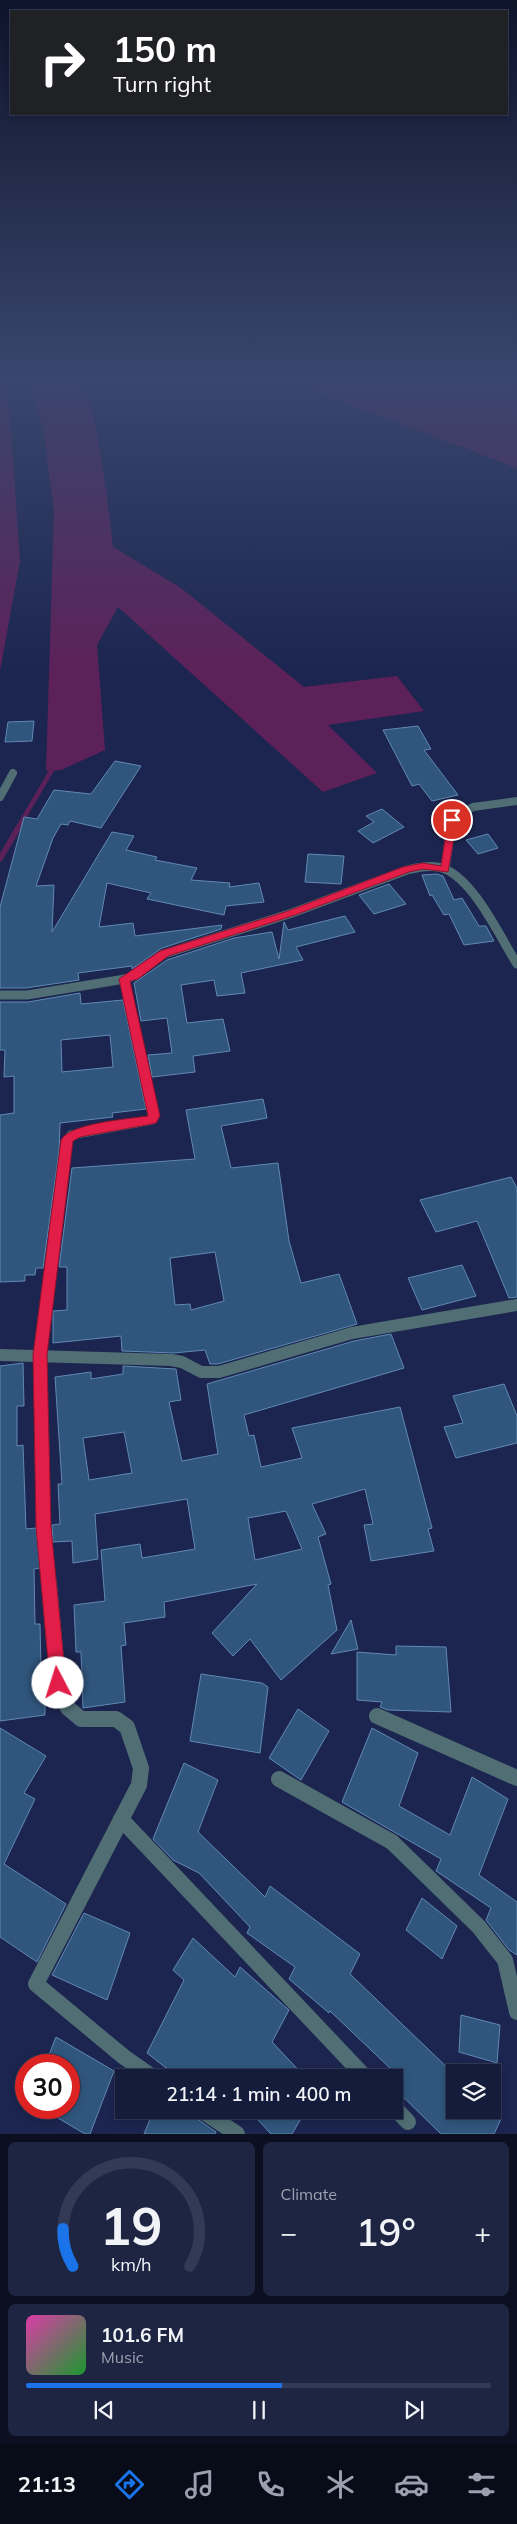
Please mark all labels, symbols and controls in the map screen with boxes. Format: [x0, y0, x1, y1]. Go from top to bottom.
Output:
text: 150 m [113, 27, 217, 71]
icon: right [30, 30, 95, 95]
text: Turn right [113, 70, 211, 98]
pin [431, 799, 473, 841]
icon: arrive [438, 806, 466, 834]
position arrow [31, 1656, 83, 1708]
speed limit sign: 30 [15, 2054, 80, 2119]
map controls [446, 2064, 501, 2119]
button: layers [446, 2064, 501, 2119]
text: 21:14 · 1 min · 400 m [166, 2082, 352, 2106]
text: Climate [281, 2184, 337, 2204]
text: 19 [100, 2193, 162, 2258]
text: 19° [356, 2208, 416, 2256]
text: − [281, 2215, 297, 2250]
text: + [474, 2215, 491, 2250]
text: km/h [111, 2253, 151, 2275]
text: 101.6 FM [101, 2323, 184, 2347]
text: Music [101, 2347, 144, 2367]
icon: previous [90, 2396, 118, 2424]
icon: pause [245, 2396, 273, 2424]
icon: next [400, 2396, 428, 2424]
icon: directions [112, 2467, 147, 2502]
icon: music [182, 2467, 217, 2502]
icon: phone [253, 2467, 288, 2502]
icon: climate [323, 2467, 358, 2502]
icon: car [394, 2467, 429, 2502]
icon: filters [464, 2467, 499, 2502]
text: 21:13 [18, 2470, 76, 2498]

